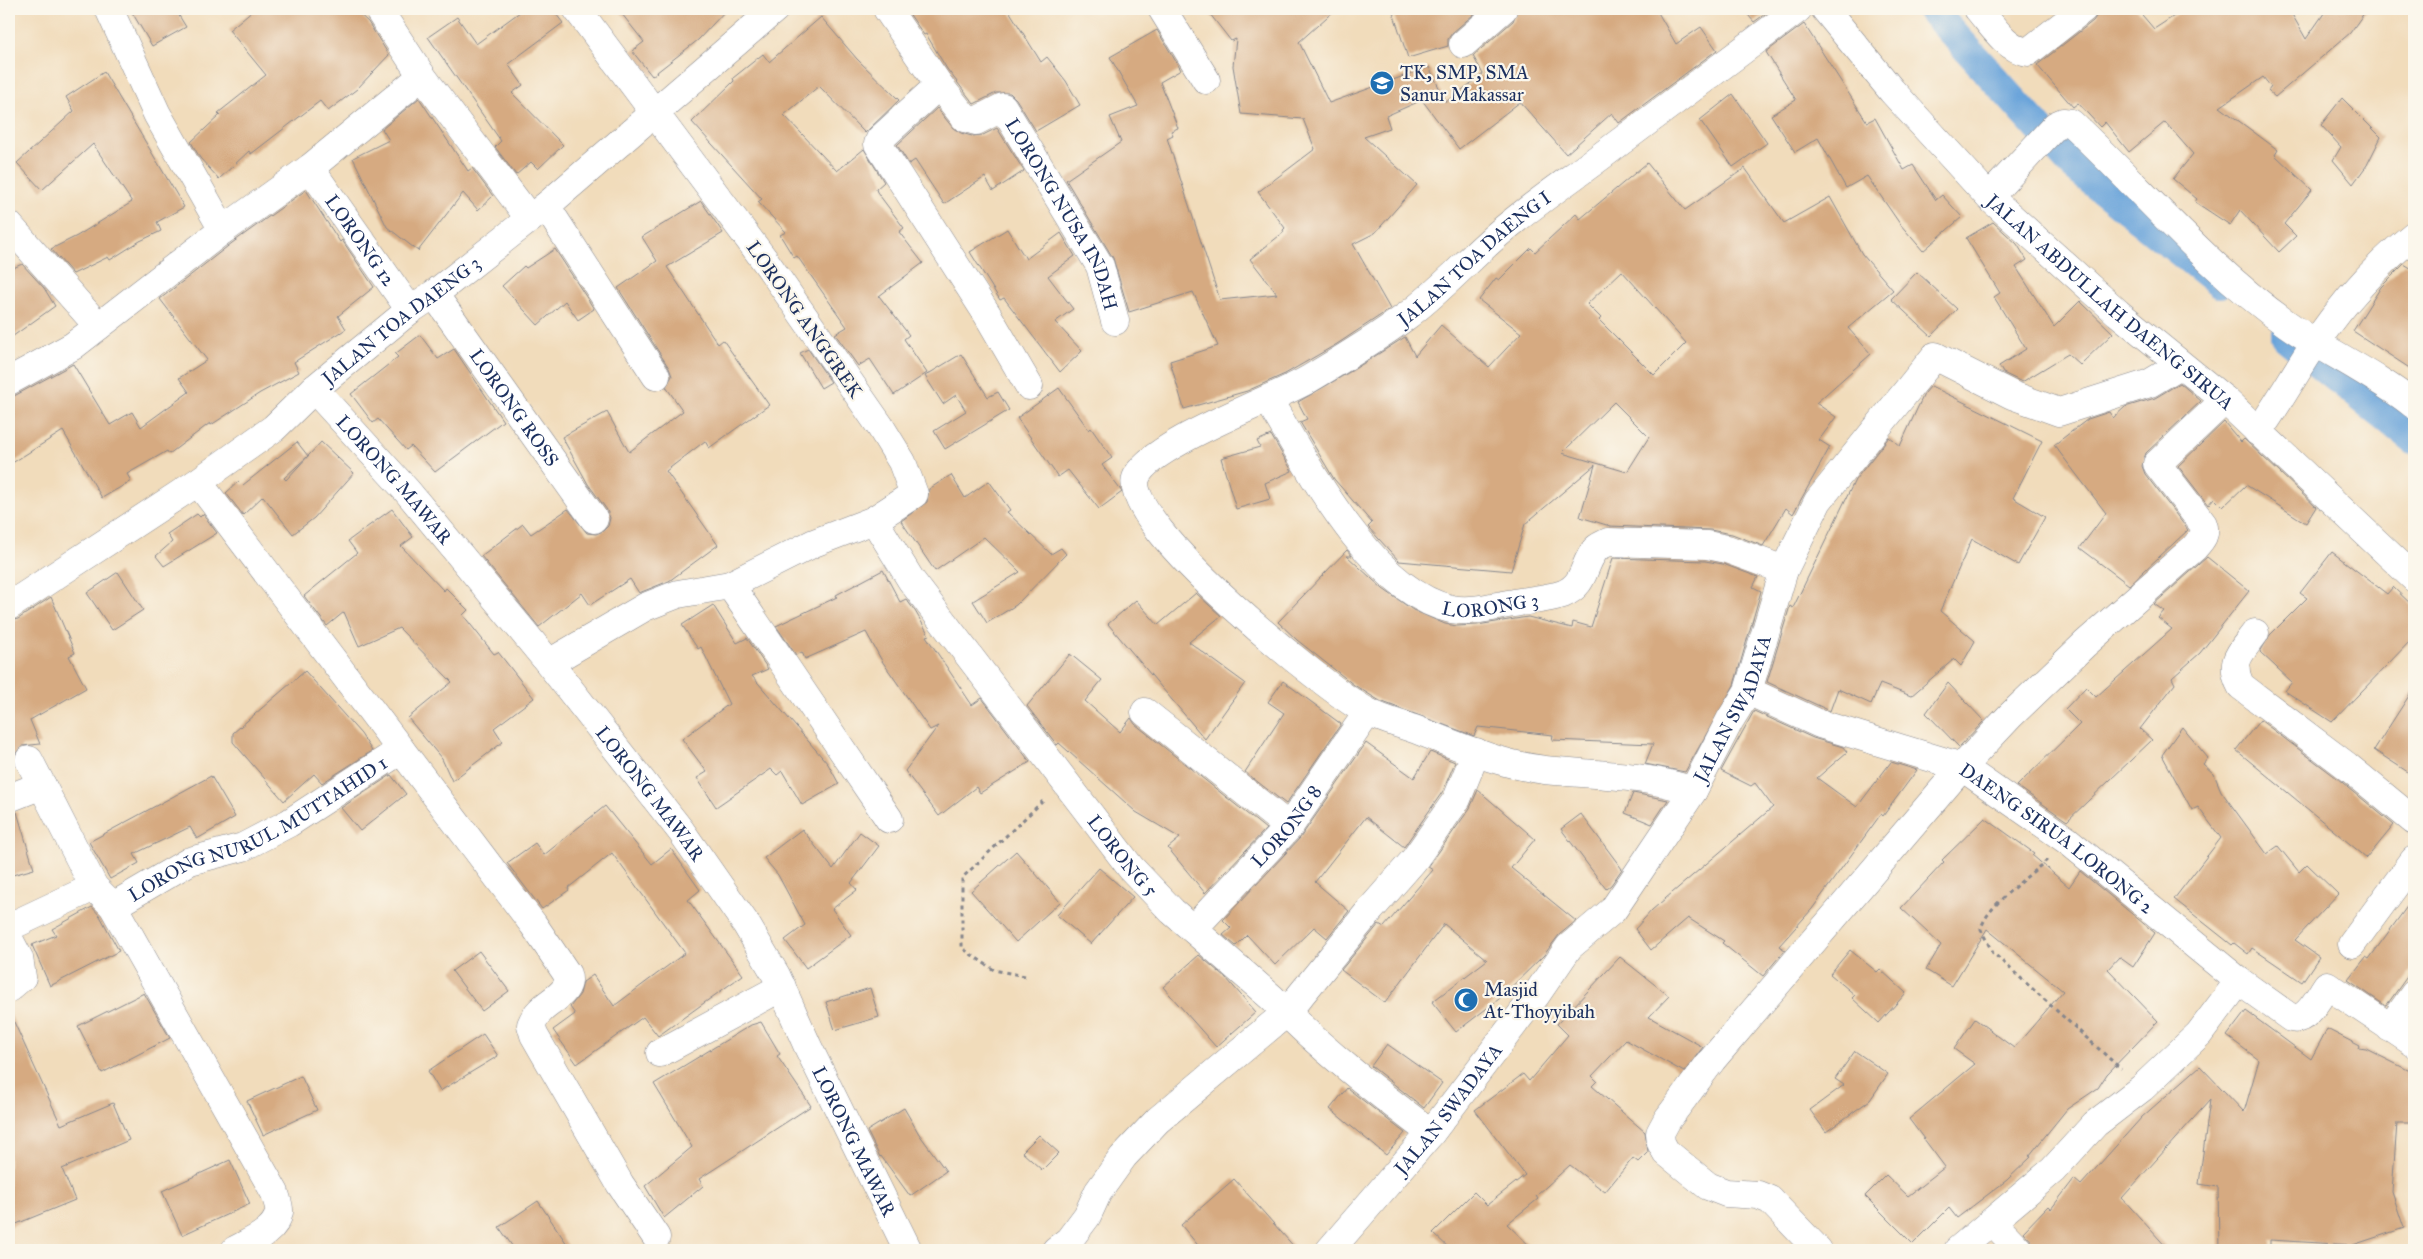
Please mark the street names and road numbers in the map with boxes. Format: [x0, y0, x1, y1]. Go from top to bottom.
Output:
street label: LORONG NUSA INDAH [1000, 114, 1122, 313]
street label: JALAN TOA DAENG I [1392, 186, 1555, 333]
street label: JALAN ABDULLAH DAENG SIRUA [1980, 188, 2239, 415]
street label: LORONG 12 [320, 190, 401, 291]
street label: LORONG ANGGREK [742, 236, 868, 403]
street label: JALAN TOA DAENG 3 [316, 251, 485, 392]
street label: LORONG ROSS [465, 344, 564, 471]
street label: LORONG MAWAR [331, 410, 457, 549]
street label: LORONG 3 [1440, 588, 1540, 622]
street label: JALAN SWADAYA [1688, 632, 1776, 788]
street label: LORONG MAWAR [591, 721, 710, 866]
street label: LORONG NURUL MUTTAHID 1 [124, 751, 392, 907]
street label: DAENG SIRUA LORONG 2 [1955, 758, 2159, 919]
street label: LORONG 8 [1246, 781, 1326, 872]
street label: LORONG 5 [1083, 810, 1163, 901]
street label: JALAN SWADAYA [1388, 1039, 1507, 1181]
street label: LORONG MAWAR [807, 1063, 901, 1221]

